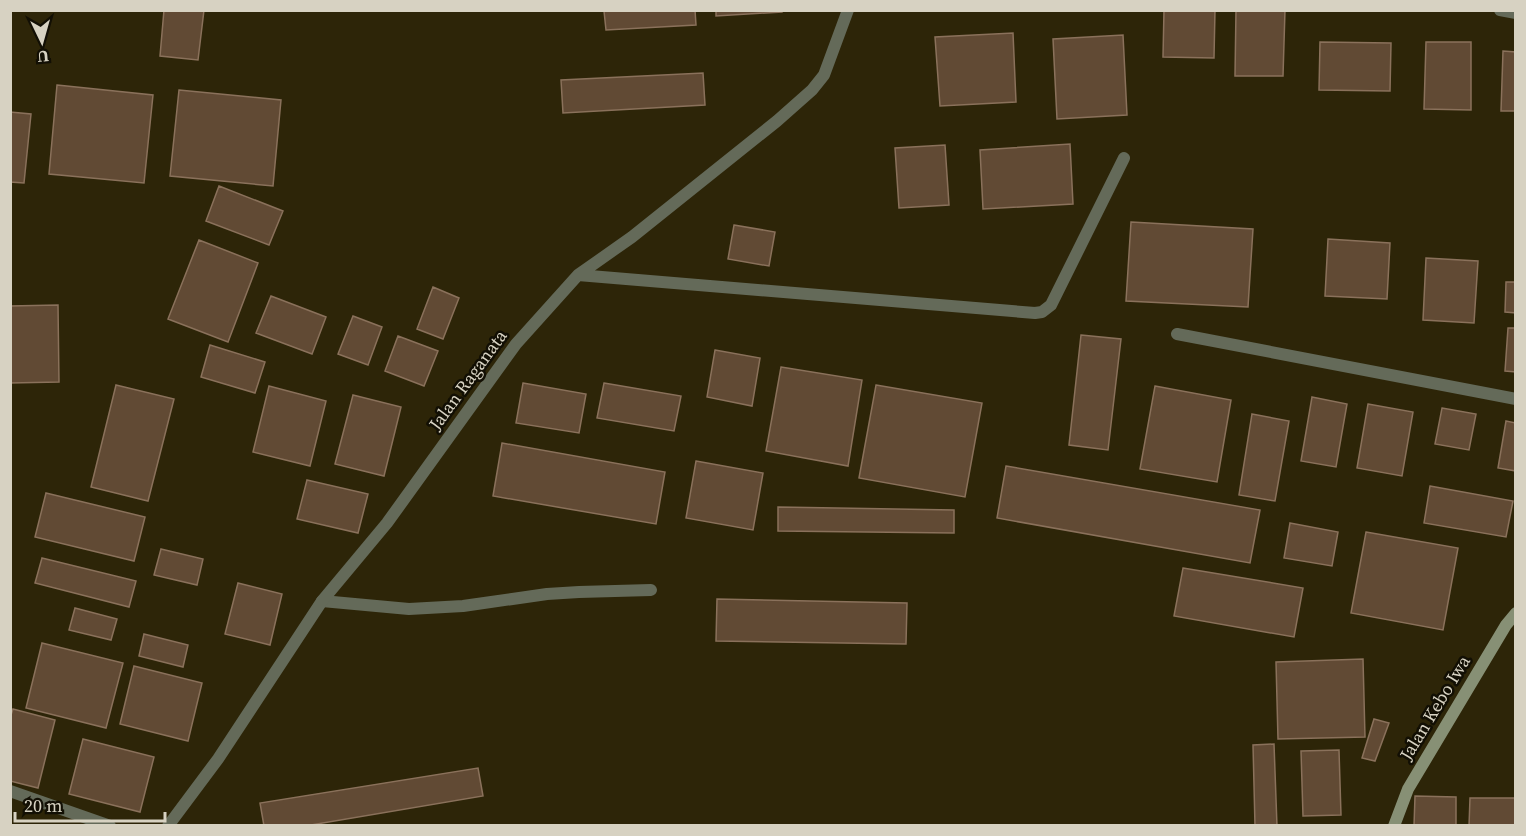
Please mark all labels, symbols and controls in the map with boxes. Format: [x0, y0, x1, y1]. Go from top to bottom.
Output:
north arrow [12, 12, 72, 72]
text: U [36, 45, 50, 68]
street label: Jalan Raganata [422, 324, 513, 436]
street label: Jalan Kebo Iwa [1393, 650, 1476, 766]
scale bar [15, 785, 165, 823]
text: 20 m [24, 793, 62, 818]

